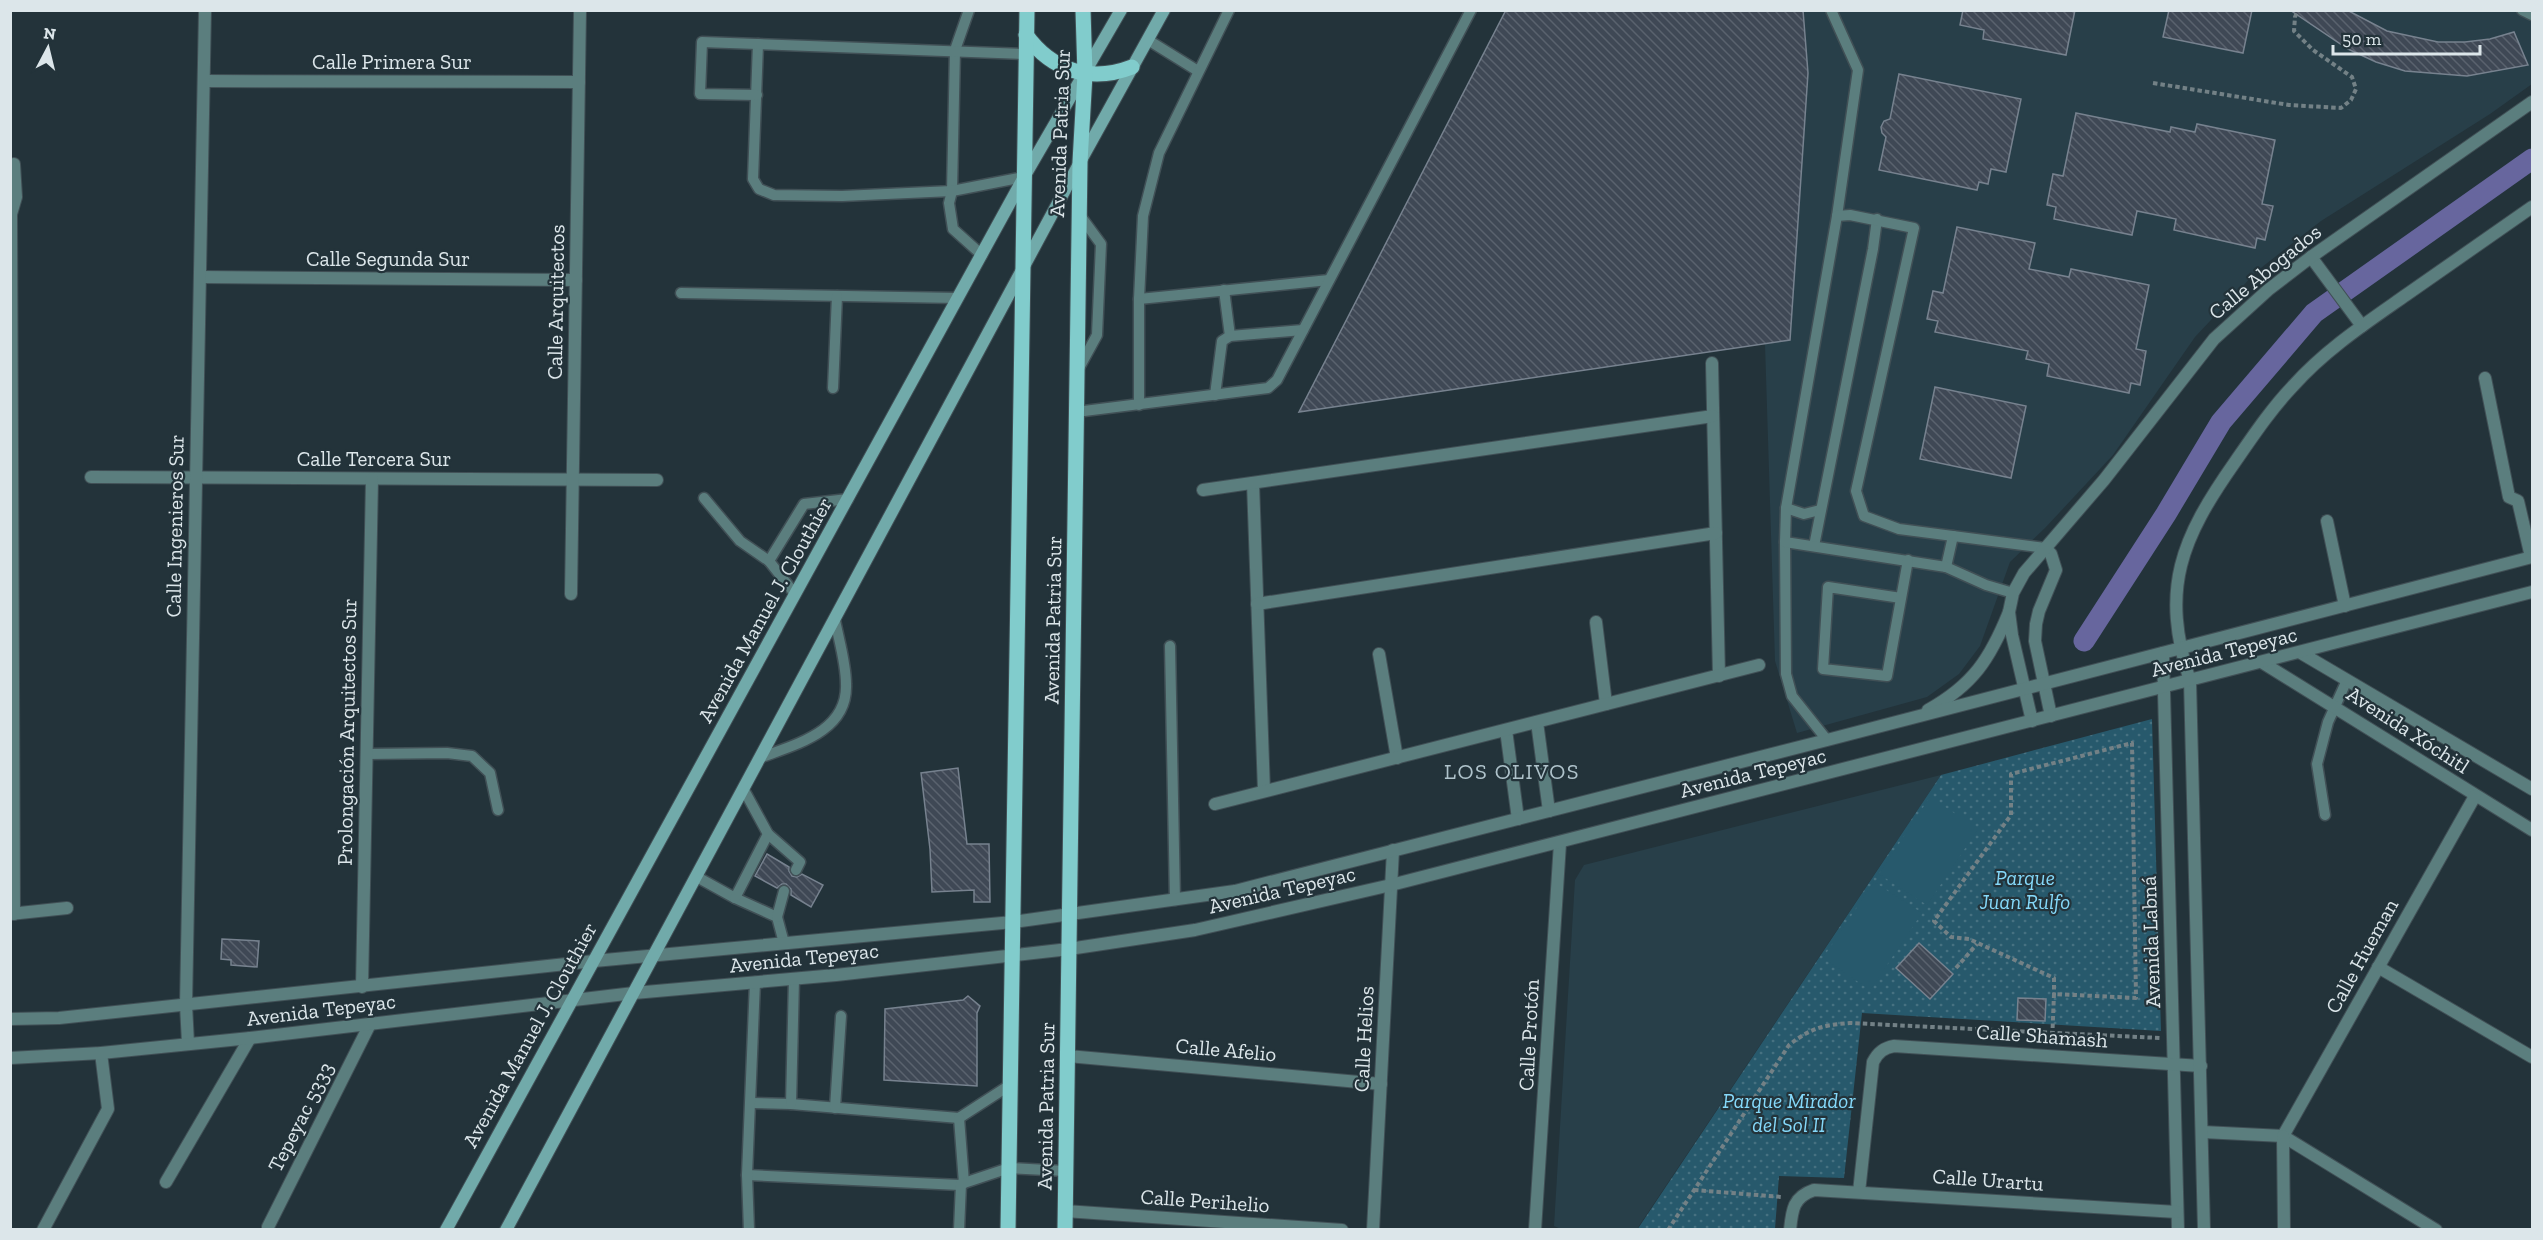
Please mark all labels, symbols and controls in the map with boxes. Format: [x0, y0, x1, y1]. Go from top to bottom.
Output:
north arrow [18, 18, 78, 78]
scale bar [2333, 18, 2480, 56]
text: N [43, 23, 57, 44]
text: 50 m [2342, 28, 2382, 50]
street label: Avenida Patria Sur [1044, 48, 1075, 218]
street label: Calle Primera Sur [312, 49, 472, 74]
street label: Calle Abogados [2203, 219, 2326, 325]
street label: Calle Arquitectos [542, 224, 569, 380]
street label: Calle Segunda Sur [306, 246, 470, 271]
street label: Calle Ingenieros Sur [160, 434, 189, 618]
street label: Calle Tercera Sur [297, 446, 451, 471]
street label: Avenida Manuel J. Clouthier [692, 493, 837, 727]
street label: Avenida Patria Sur [1039, 536, 1066, 704]
street label: Prolongación Arquitectos Sur [332, 598, 361, 866]
street label: Avenida Tepeyac [2148, 621, 2300, 682]
street label: Avenida Xóchitl [2342, 681, 2475, 779]
street label: Avenida Tepeyac [1677, 742, 1829, 803]
district label: LOS OLIVOS [1444, 758, 1580, 785]
street label: Avenida Tepeyac [1206, 860, 1358, 919]
park label: Parque Juan Rulfo [1979, 865, 2070, 914]
street label: Avenida Labná [2136, 876, 2165, 1009]
street label: Calle Hueman [2320, 894, 2403, 1017]
street label: Avenida Manuel J. Clouthier [457, 918, 602, 1152]
street label: Avenida Tepeyac [728, 937, 880, 978]
street label: Calle Protón [1513, 979, 1544, 1091]
street label: Calle Helios [1348, 985, 1379, 1093]
street label: Avenida Tepeyac [245, 988, 397, 1031]
street label: Calle Shamash [1975, 1018, 2109, 1053]
street label: Avenida Patria Sur [1032, 1022, 1059, 1190]
street label: Calle Afelio [1175, 1033, 1278, 1066]
street label: Tepeyac 5333 [262, 1058, 339, 1176]
park label: Parque Mirador del Sol II [1722, 1088, 1856, 1137]
street label: Calle Urartu [1932, 1163, 2045, 1196]
street label: Calle Perihelio [1140, 1184, 1271, 1217]

